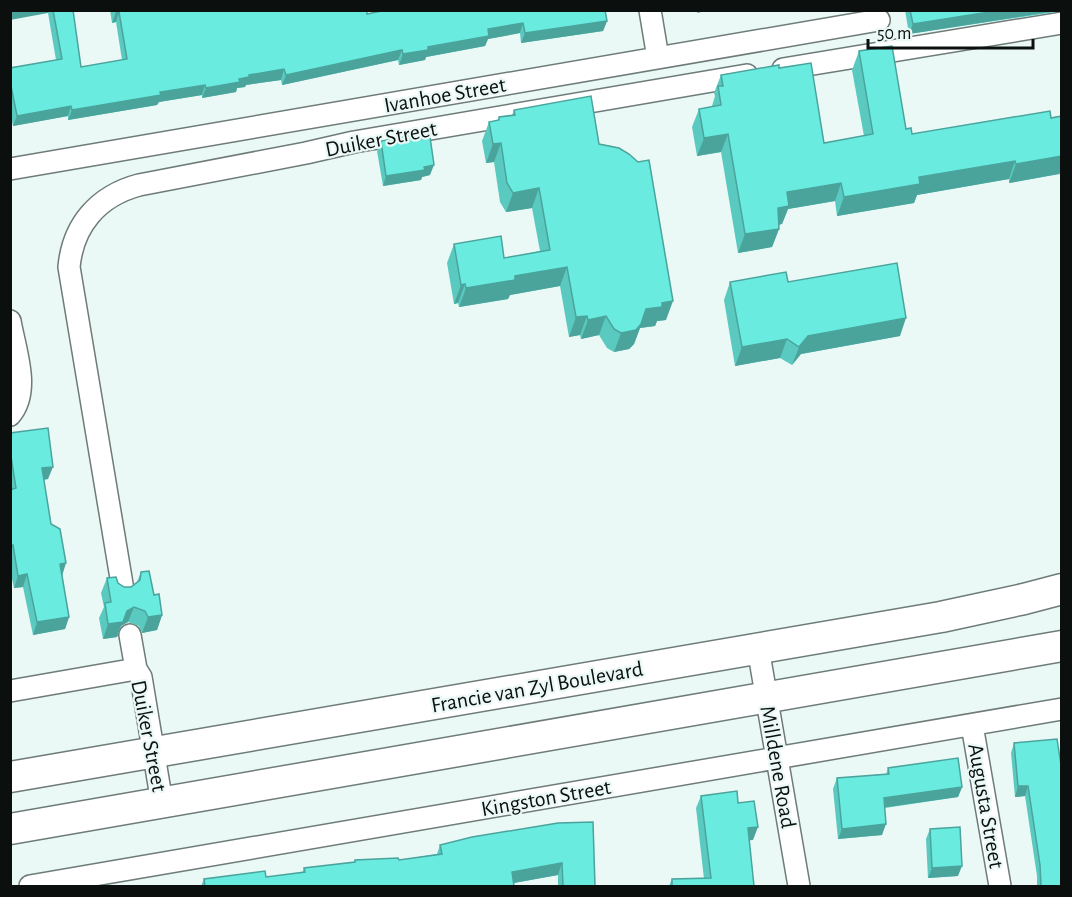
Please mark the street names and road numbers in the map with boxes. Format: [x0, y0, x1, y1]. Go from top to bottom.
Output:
street label: Ivanhoe Street [382, 73, 508, 117]
street label: Duiker Street [323, 117, 439, 161]
street label: Francie van Zyl Boulevard [429, 658, 645, 716]
street label: Duiker Street [127, 678, 171, 794]
street label: Milldene Road [756, 704, 800, 830]
street label: Augusta Street [964, 742, 1008, 870]
street label: Kingston Street [479, 776, 613, 820]

